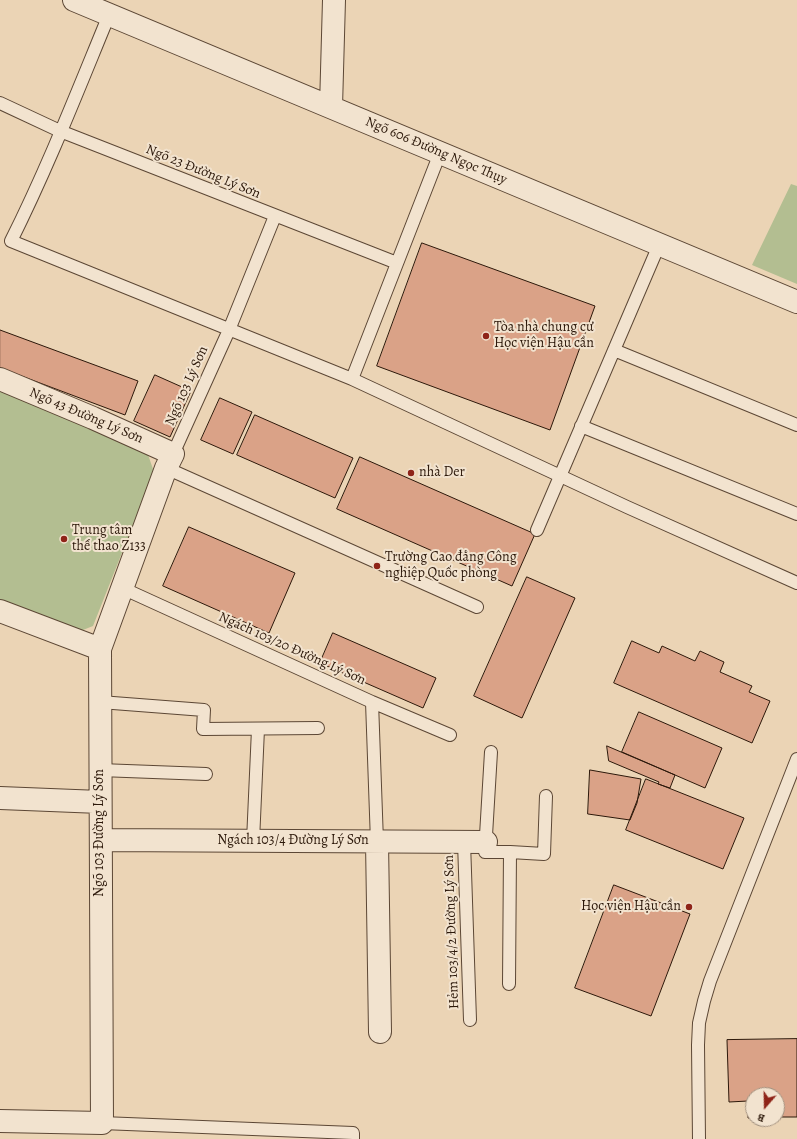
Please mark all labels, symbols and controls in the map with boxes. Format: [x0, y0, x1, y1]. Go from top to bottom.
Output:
street label: Ngõ 606 Đường Ngọc Thụy [363, 114, 509, 188]
street label: Ngõ 23 Đường Lý Sơn [143, 141, 263, 203]
place label: Tòa nhà chung cư Học viện Hậu cần [494, 320, 594, 352]
marker: Tòa nhà chung cư Học viện Hậu cần [481, 331, 491, 341]
street label: Ngõ 103 Lý Sơn [162, 344, 212, 428]
street label: Ngõ 43 Đường Lý Sơn [27, 384, 145, 448]
place label: nhà Der [419, 465, 465, 481]
marker: nhà Der [406, 468, 416, 478]
place label: Trung tâm thể thao Z133 [72, 523, 146, 556]
marker: Trung tâm thể thao Z133 [59, 534, 69, 544]
place label: Trường Cao đẳng Công nghiệp Quốc phòng [385, 550, 517, 582]
marker: Trường Cao đẳng Công nghiệp Quốc phòng [372, 561, 382, 571]
street label: Ngách 103/20 Đường Lý Sơn [216, 609, 368, 689]
street label: Ngõ 103 Đường Lý Sơn [92, 769, 108, 897]
street label: Ngách 103/4 Đường Lý Sơn [217, 833, 369, 849]
street label: Hẻm 103/4/2 Đường Lý Sơn [441, 855, 463, 1009]
place label: Học viện Hậu cần [581, 899, 681, 915]
marker: Học viện Hậu cần [684, 902, 694, 912]
north arrow [745, 1087, 785, 1127]
text: B [755, 1110, 767, 1126]

